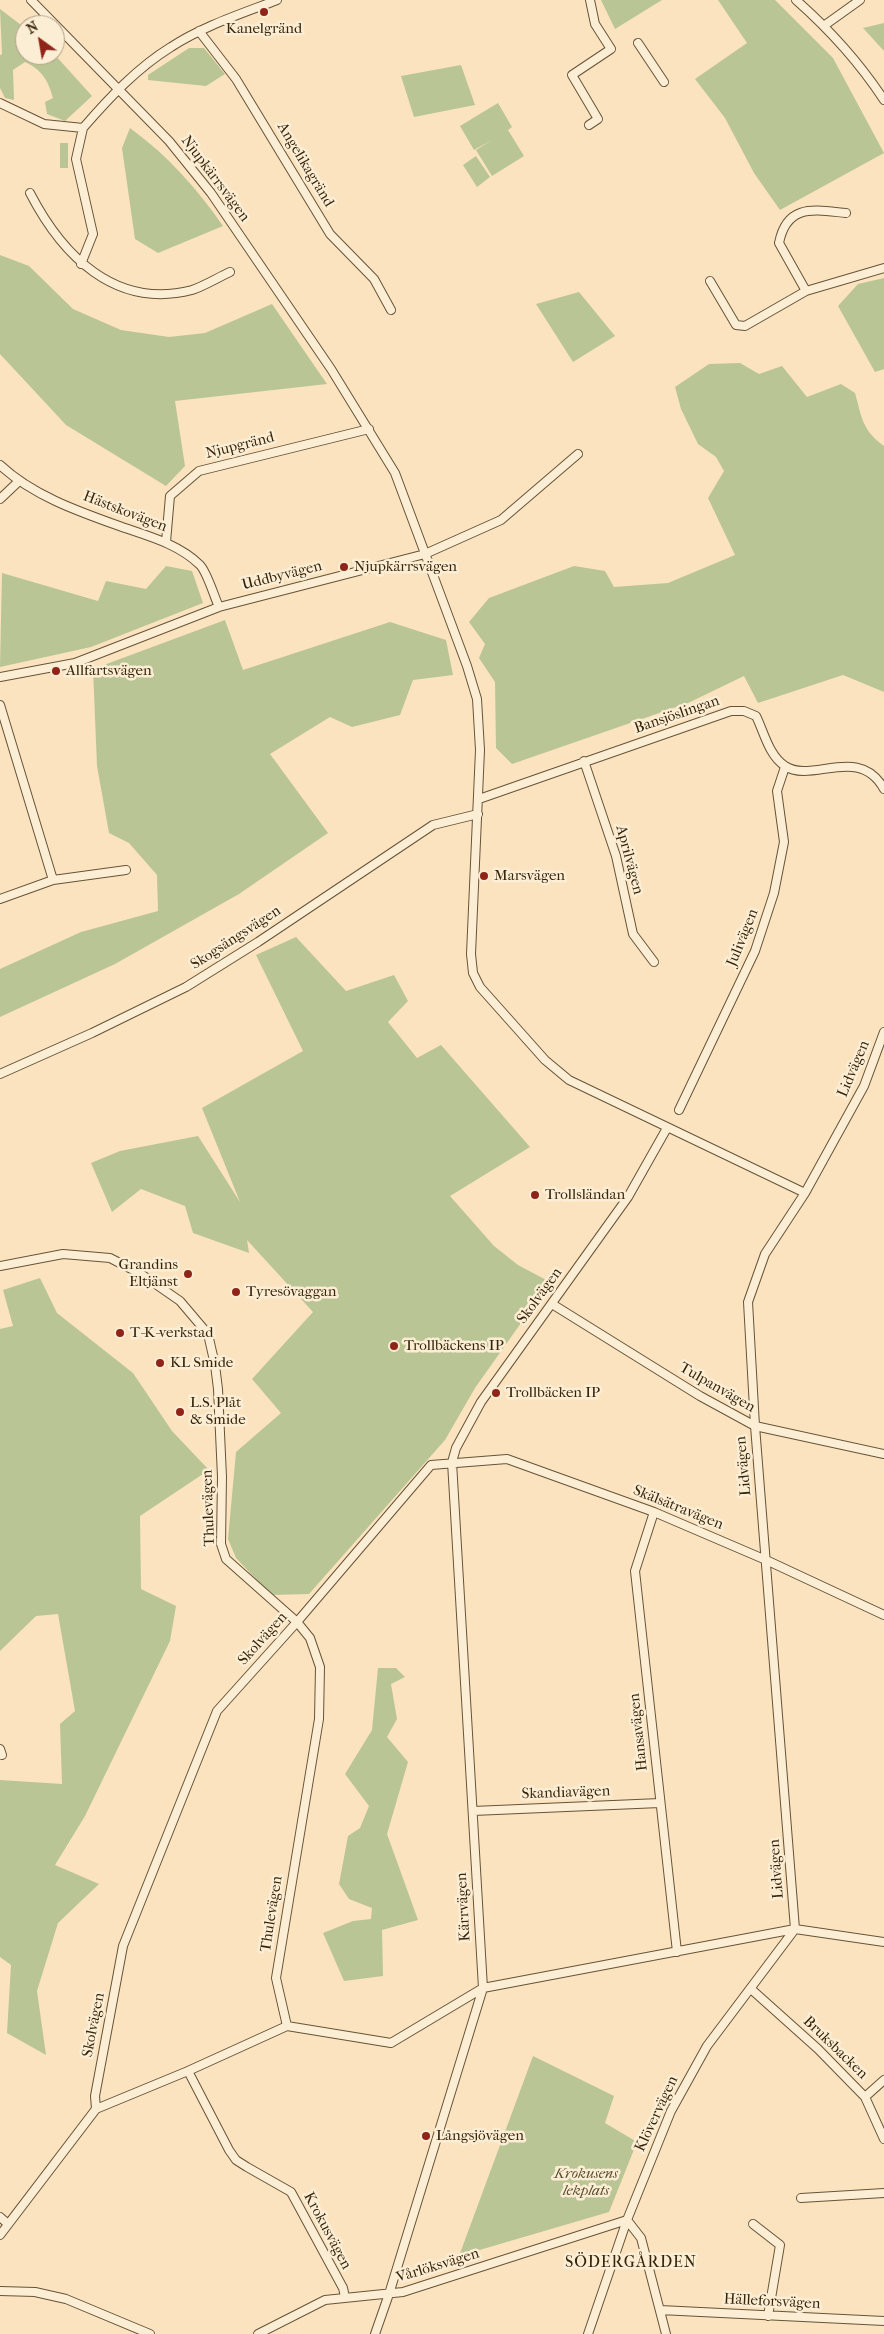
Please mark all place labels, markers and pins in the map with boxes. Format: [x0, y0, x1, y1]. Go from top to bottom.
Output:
marker: Kanelgränd [258, 6, 270, 18]
place label: Kanelgränd [226, 20, 302, 38]
place label: Njupkärrsvägen [354, 558, 457, 576]
marker: Njupkärrsvägen [338, 561, 350, 573]
place label: Allfartsvägen [66, 662, 152, 680]
marker: Allfartsvägen [50, 665, 62, 677]
place label: Marsvägen [494, 867, 565, 885]
marker: Marsvägen [478, 870, 490, 882]
place label: Trollsländan [545, 1186, 625, 1204]
marker: Trollsländan [529, 1189, 541, 1201]
place label: Grandins Eltjänst [119, 1256, 178, 1291]
marker: Grandins Eltjänst [182, 1268, 194, 1280]
place label: Tyresövaggan [246, 1283, 336, 1301]
marker: Tyresövaggan [230, 1286, 242, 1298]
place label: T-K-verkstad [130, 1324, 213, 1342]
marker: T-K-verkstad [114, 1327, 126, 1339]
place label: Trollbäckens IP [404, 1337, 504, 1355]
marker: Trollbäckens IP [388, 1340, 400, 1352]
place label: KL Smide [170, 1354, 233, 1372]
marker: KL Smide [154, 1357, 166, 1369]
place label: Trollbäcken IP [506, 1384, 600, 1402]
marker: Trollbäcken IP [490, 1387, 502, 1399]
place label: L.S. Plåt & Smide [190, 1394, 246, 1429]
marker: L.S. Plåt & Smide [174, 1406, 186, 1418]
place label: Långsjövägen [436, 2127, 524, 2145]
marker: Långsjövägen [420, 2130, 432, 2142]

